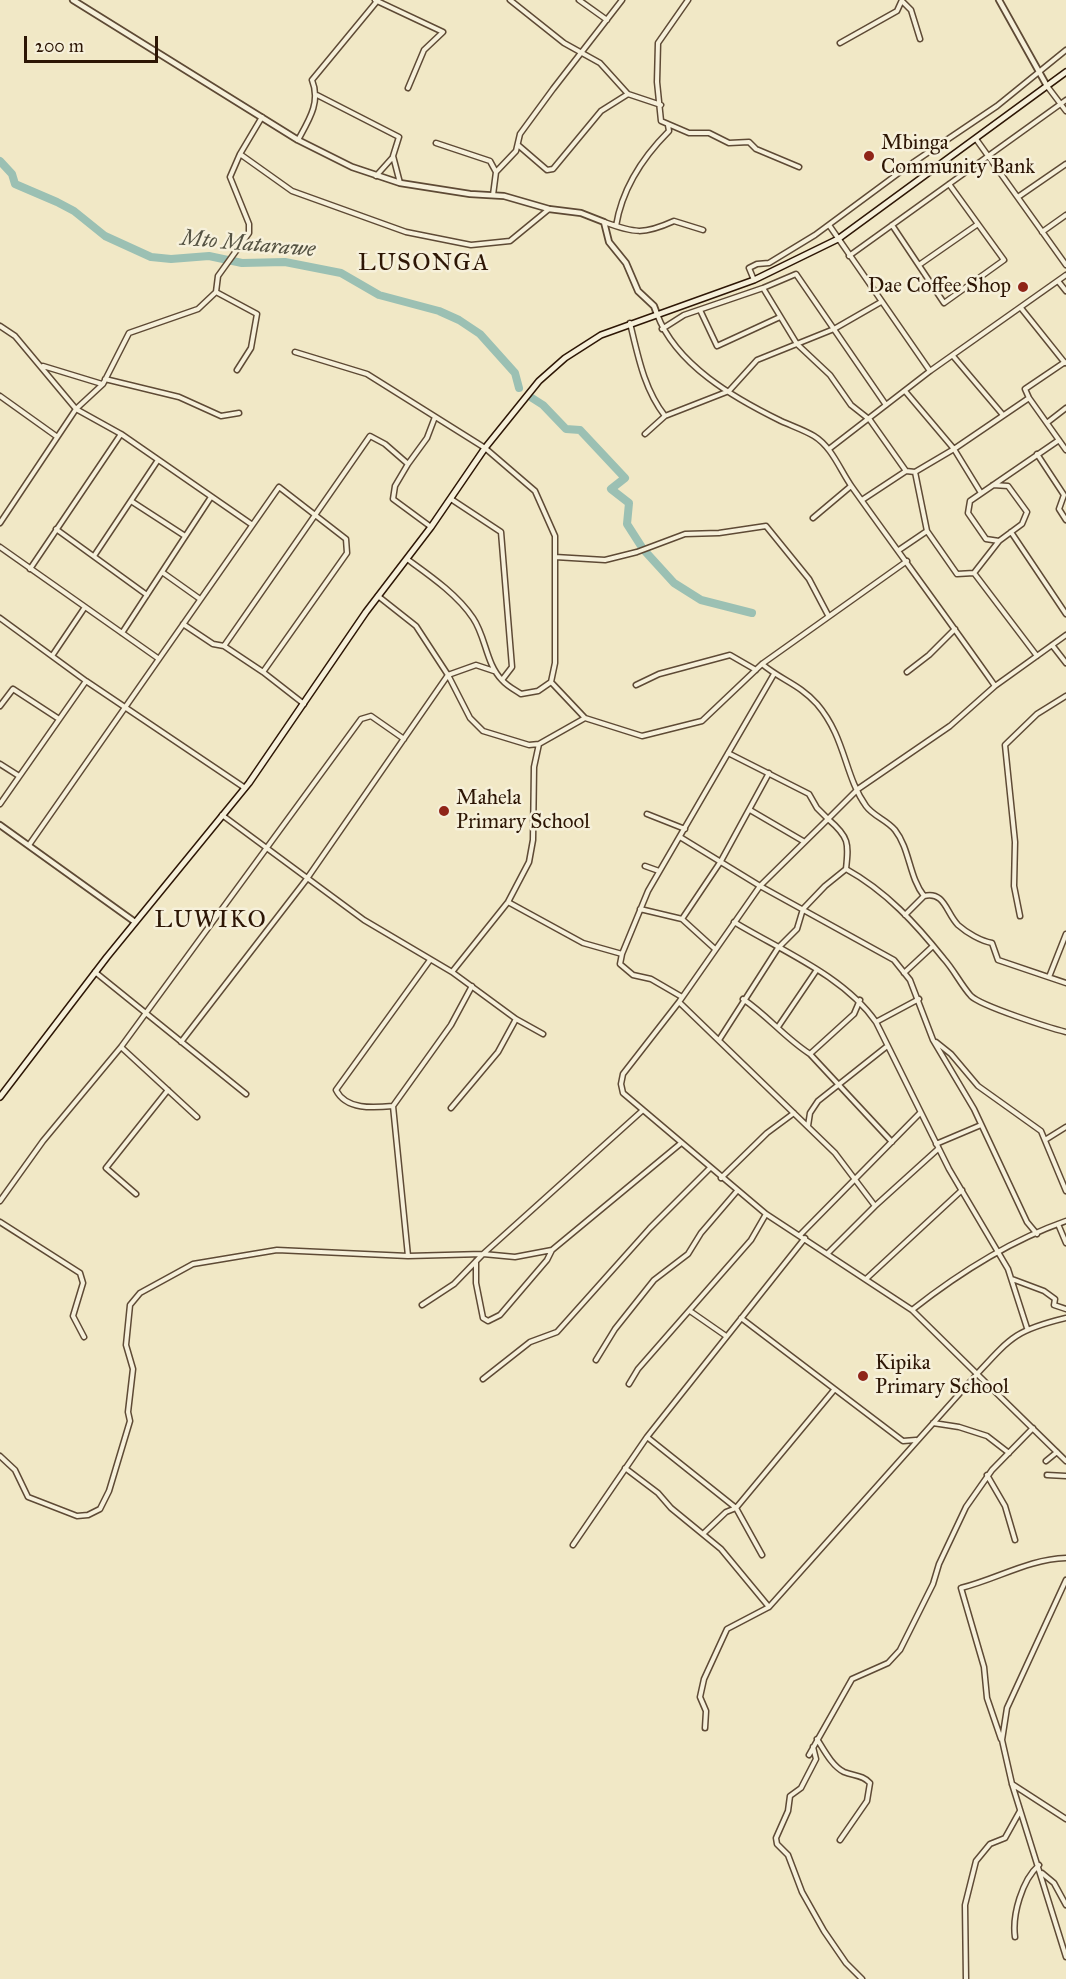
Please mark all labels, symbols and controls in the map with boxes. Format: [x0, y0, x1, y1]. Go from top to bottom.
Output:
scale bar [27, 24, 160, 62]
text: 200 m [35, 35, 84, 57]
place label: Mbinga Community Bank [881, 131, 1035, 181]
marker: Mbinga Community Bank [862, 149, 876, 163]
water label: Mto Matarawe [180, 226, 316, 264]
district label: LUSONGA [358, 250, 490, 278]
place label: Dae Coffee Shop [868, 274, 1011, 300]
marker: Dae Coffee Shop [1016, 280, 1030, 294]
place label: Mahela Primary School [456, 786, 590, 836]
marker: Mahela Primary School [437, 804, 451, 818]
district label: LUWIKO [155, 907, 267, 935]
place label: Kipika Primary School [875, 1351, 1009, 1401]
marker: Kipika Primary School [856, 1369, 870, 1383]

